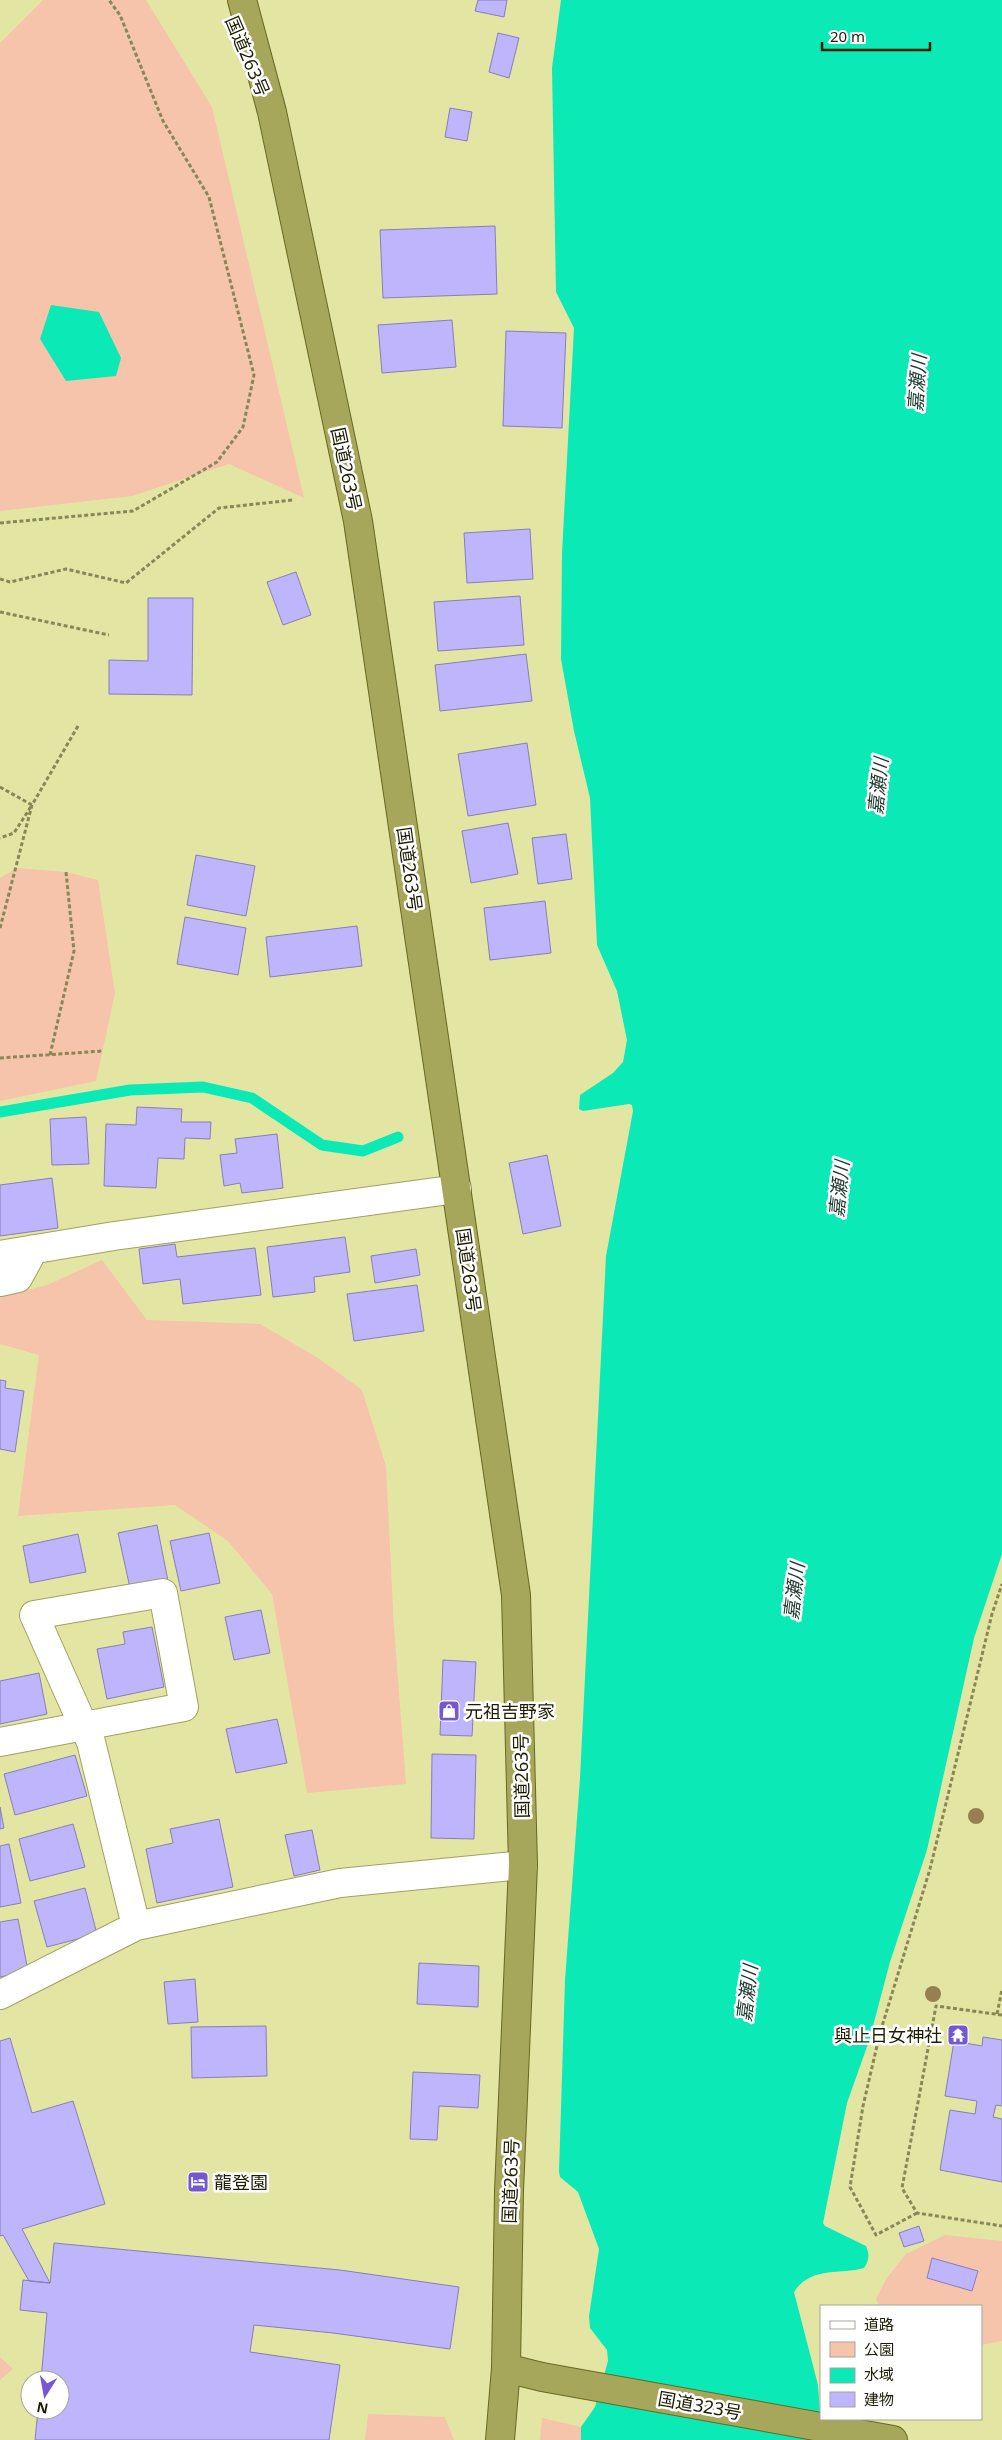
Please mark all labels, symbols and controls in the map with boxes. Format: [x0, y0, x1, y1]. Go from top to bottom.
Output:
street label: 国道263号 [220, 12, 276, 100]
scale bar [822, 20, 930, 52]
text: 20 m [830, 26, 865, 46]
water label: 嘉瀬川 [902, 352, 932, 412]
street label: 国道263号 [326, 425, 368, 513]
water label: 嘉瀬川 [862, 754, 894, 816]
street label: 国道263号 [392, 825, 428, 913]
water label: 嘉瀬川 [823, 1157, 855, 1219]
street label: 国道263号 [451, 1226, 487, 1314]
water label: 嘉瀬川 [778, 1559, 811, 1621]
shop icon: 元祖吉野家 [437, 1699, 461, 1723]
place label: 元祖吉野家 [465, 1699, 555, 1723]
street label: 国道263号 [508, 1733, 534, 1819]
water label: 嘉瀬川 [731, 1961, 764, 2023]
place label: 與止日女神社 [834, 2023, 942, 2047]
temple icon: 與止日女神社 [946, 2023, 970, 2047]
street label: 国道263号 [497, 2138, 523, 2224]
hotel icon: 龍登園 [186, 2170, 210, 2194]
place label: 龍登園 [214, 2170, 268, 2194]
legend [820, 2305, 982, 2420]
text: 道路 [864, 2314, 894, 2334]
text: 公園 [864, 2339, 894, 2359]
text: 水域 [864, 2364, 894, 2384]
north arrow [20, 2370, 70, 2420]
street label: 国道323号 [656, 2386, 744, 2424]
text: 建物 [864, 2389, 894, 2409]
text: N [35, 2398, 50, 2419]

